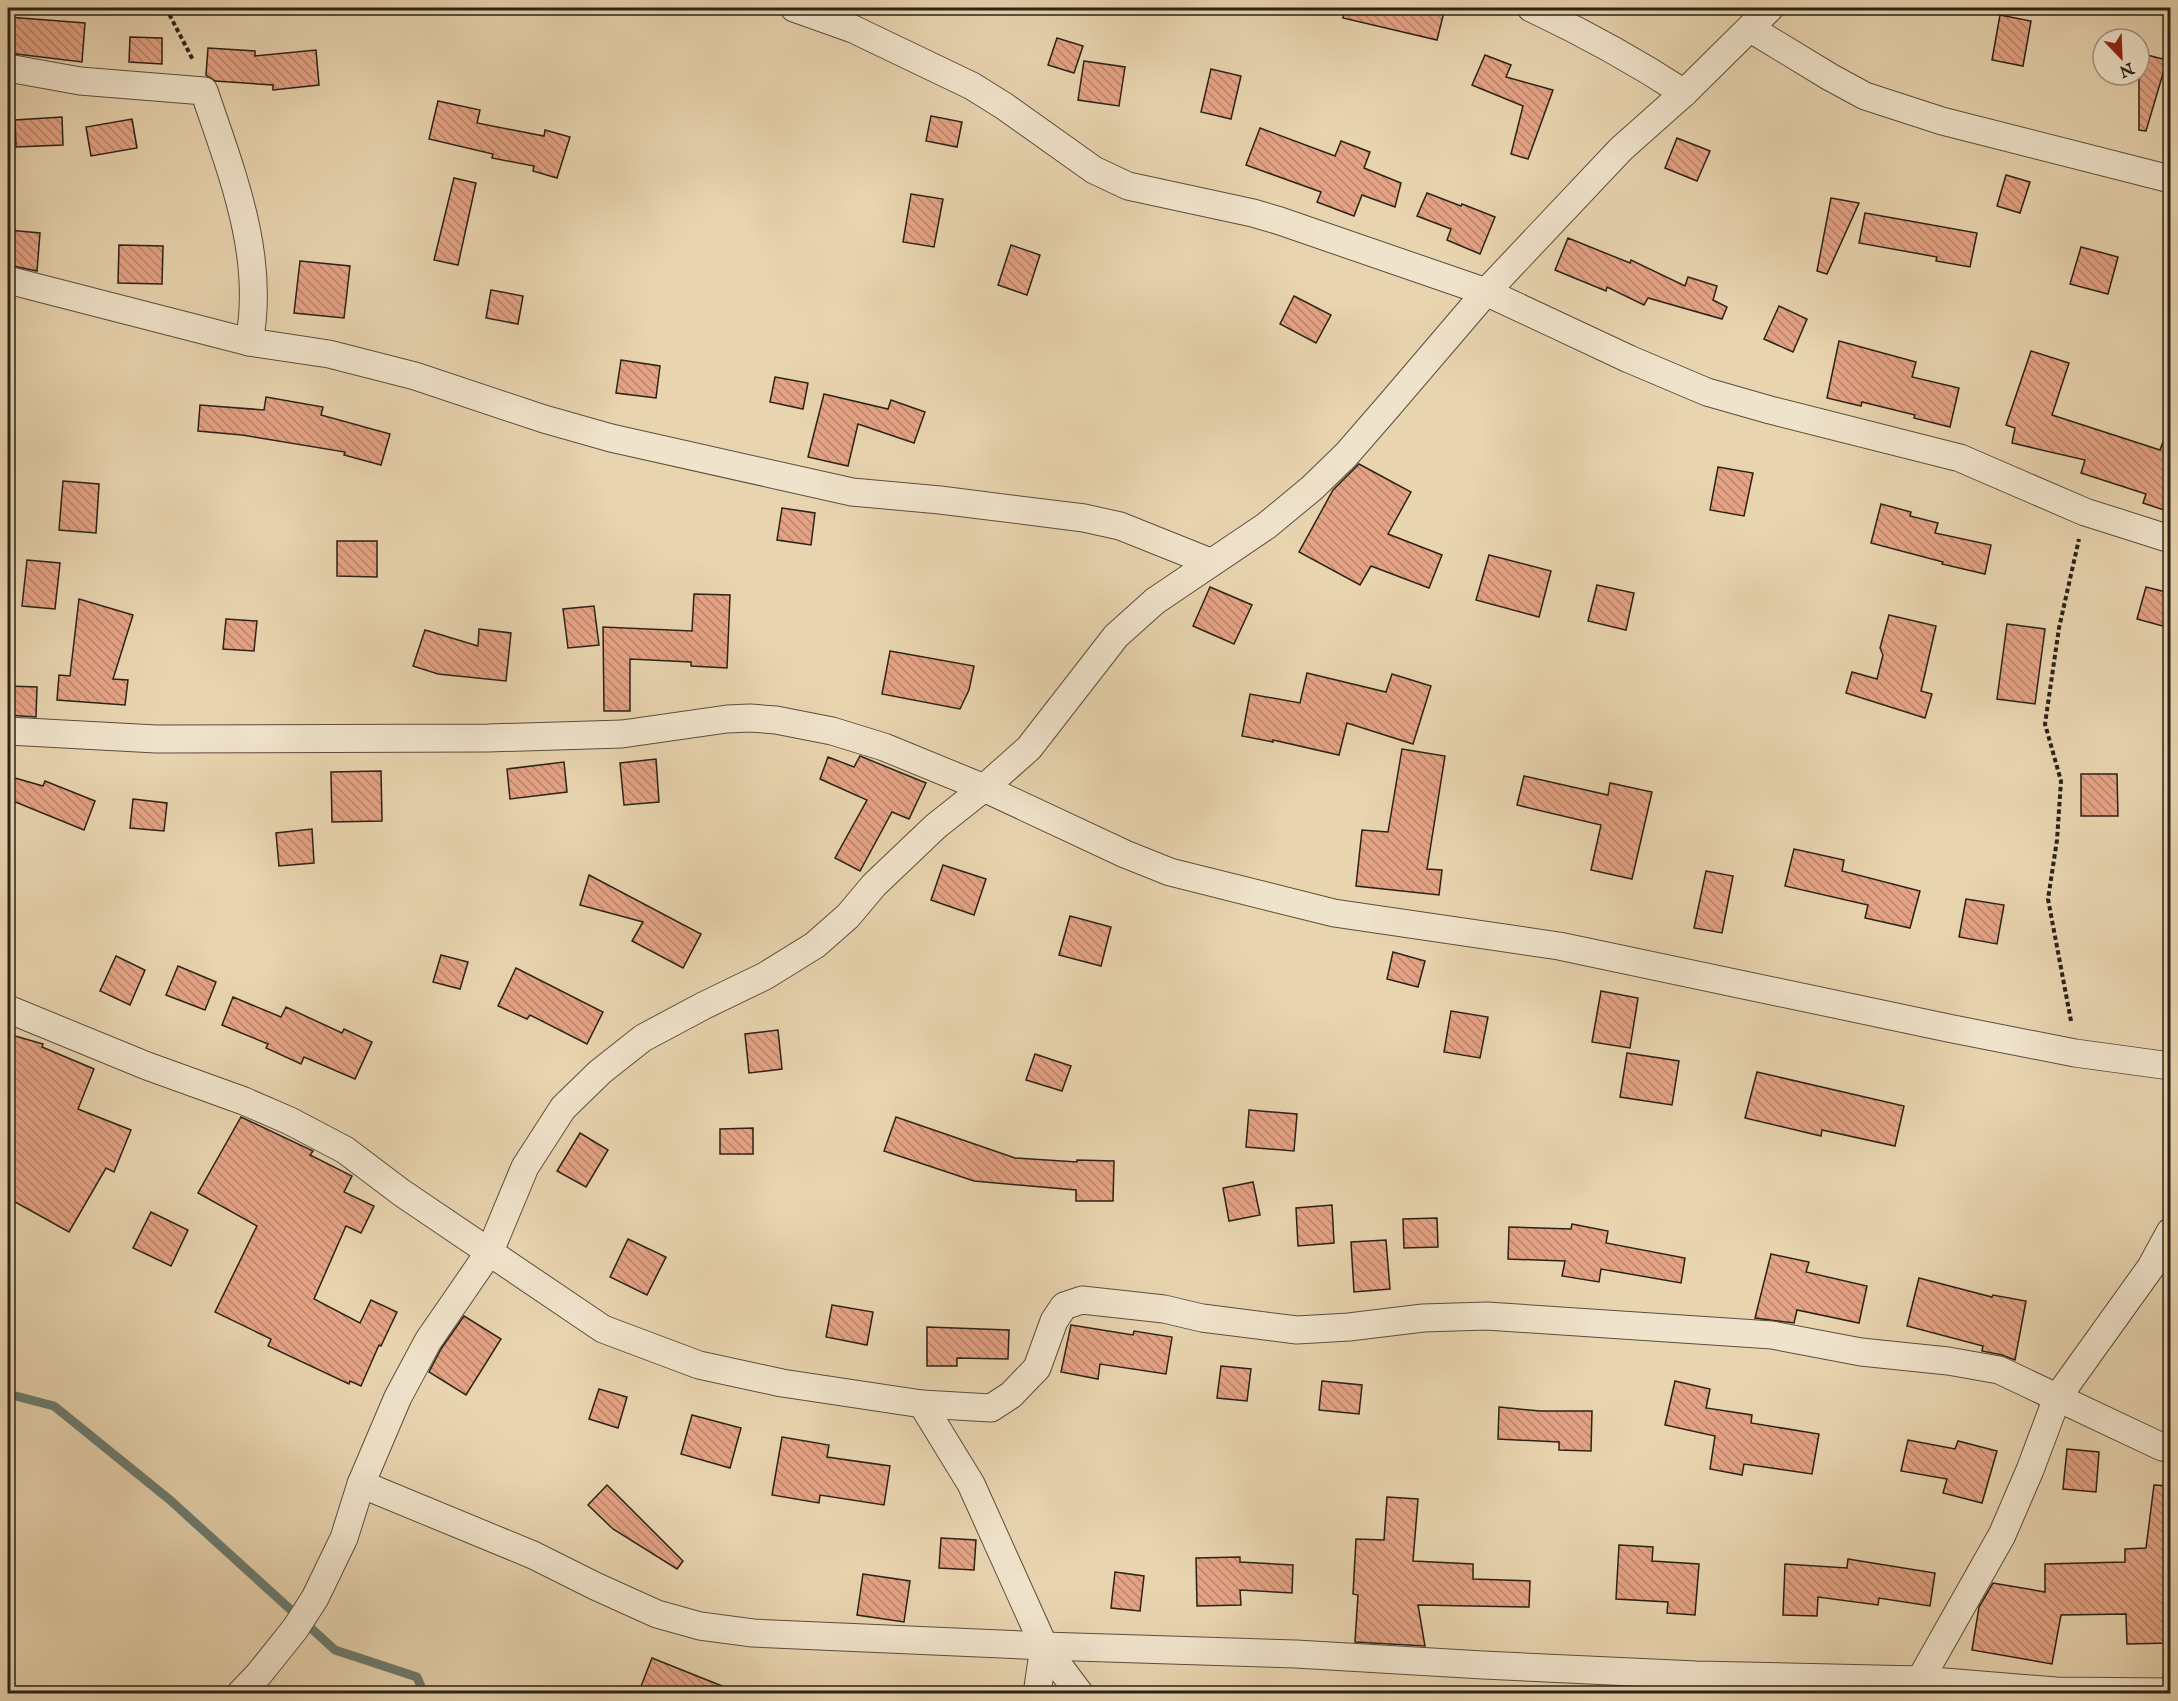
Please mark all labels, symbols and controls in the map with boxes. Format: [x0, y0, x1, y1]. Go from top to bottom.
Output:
north arrow [2091, 27, 2151, 87]
text: N [2116, 57, 2137, 81]

